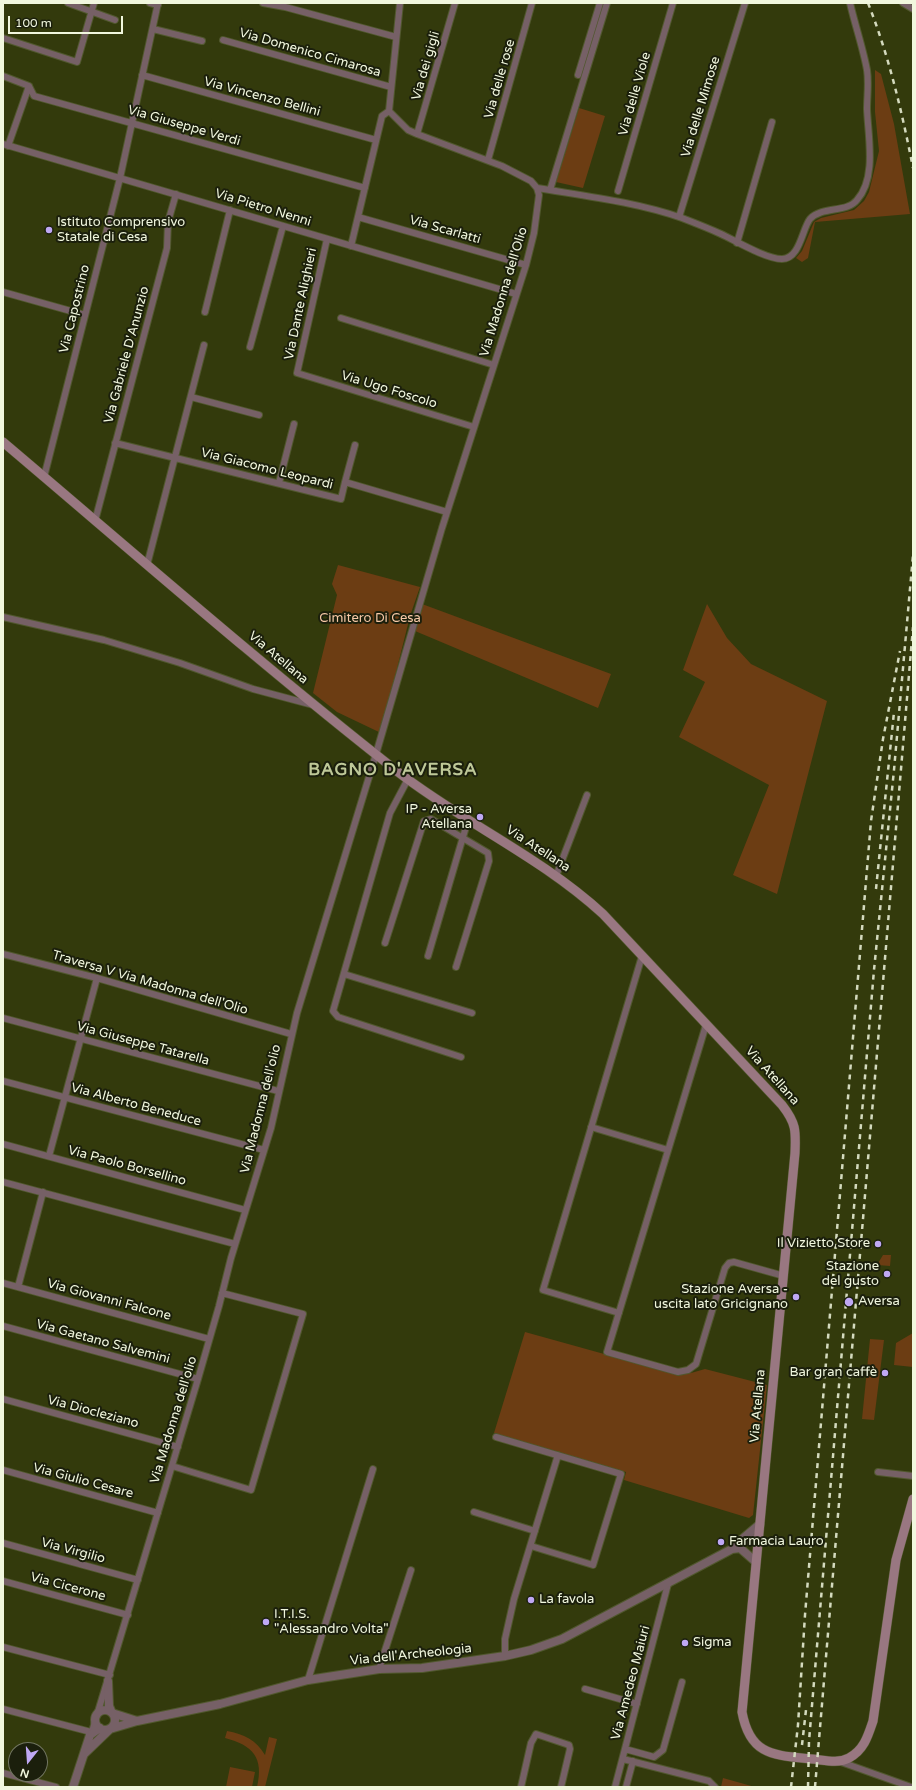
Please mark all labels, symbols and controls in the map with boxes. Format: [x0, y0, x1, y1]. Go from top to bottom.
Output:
scale bar [10, 8, 125, 34]
text: 100 m [15, 16, 52, 30]
street label: Via Domenico Cimarosa [237, 25, 383, 81]
street label: Via dei gigli [409, 30, 443, 102]
street label: Via delle rose [481, 37, 519, 121]
street label: Via delle Viole [616, 50, 654, 138]
street label: Via delle Mimose [678, 55, 724, 159]
street label: Via Vincenzo Bellini [202, 74, 322, 120]
street label: Via Giuseppe Verdi [126, 102, 242, 150]
street label: Via Pietro Nenni [213, 186, 313, 230]
street label: Via Scarlatti [407, 212, 483, 248]
place label: Istituto Comprensivo Statale di Cesa [57, 215, 185, 246]
marker: Istituto Comprensivo Statale di Cesa [44, 225, 54, 235]
street label: Via Madonna dell'Olio [477, 225, 531, 359]
street label: Via Dante Alighieri [282, 247, 320, 361]
street label: Via Capostrino [56, 263, 94, 355]
street label: Via Gabriele D'Anunzio [101, 285, 153, 425]
street label: Via Ugo Foscolo [339, 368, 439, 412]
street label: Via Giacomo Leopardi [199, 445, 335, 493]
park label: Cimitero Di Cesa [319, 611, 421, 627]
street label: Via Atellana [245, 628, 311, 688]
district label: BAGNO D'AVERSA [308, 761, 478, 781]
place label: IP - Aversa Atellana [406, 802, 472, 833]
marker: IP - Aversa Atellana [475, 812, 485, 822]
street label: Via Atellana [503, 822, 573, 876]
street label: Traversa V Via Madonna dell'Olio [50, 948, 250, 1018]
street label: Via Giuseppe Tatarella [75, 1019, 211, 1069]
street label: Via Madonna dell'olio [237, 1043, 285, 1175]
street label: Via Atellana [742, 1043, 802, 1109]
street label: Via Alberto Beneduce [69, 1080, 203, 1130]
street label: Via Paolo Borsellino [66, 1143, 188, 1189]
place label: Il Vizietto Store [777, 1236, 870, 1252]
marker: Il Vizietto Store [873, 1239, 883, 1249]
place label: Stazione del gusto [822, 1259, 879, 1290]
marker: Stazione del gusto [882, 1269, 892, 1279]
street label: Via Giovanni Falcone [45, 1276, 173, 1324]
place label: Stazione Aversa - uscita lato Gricignano [654, 1282, 788, 1313]
marker: Stazione Aversa - uscita lato Gricignano [791, 1292, 801, 1302]
place label: Aversa [858, 1294, 900, 1310]
marker: Aversa [843, 1296, 855, 1308]
street label: Via Gaetano Salvemini [34, 1317, 172, 1367]
street label: Via Madonna dell'olio [147, 1354, 201, 1486]
place label: Bar gran caffè [789, 1365, 877, 1381]
marker: Bar gran caffè [880, 1368, 890, 1378]
street label: Via Atellana [747, 1369, 769, 1443]
street label: Via Diocleziano [46, 1392, 140, 1432]
street label: Via Giulio Cesare [31, 1460, 135, 1502]
place label: Farmacia Lauro [729, 1534, 824, 1550]
street label: Via Virgilio [39, 1535, 107, 1567]
marker: Farmacia Lauro [716, 1537, 726, 1547]
street label: Via Cicerone [29, 1569, 107, 1605]
place label: La favola [539, 1592, 594, 1608]
marker: La favola [526, 1595, 536, 1605]
place label: I.T.I.S. "Alessandro Volta" [274, 1607, 389, 1638]
marker: I.T.I.S. "Alessandro Volta" [261, 1617, 271, 1627]
street label: Via Amedeo Maiuri [608, 1624, 654, 1742]
place label: Sigma [693, 1635, 732, 1651]
marker: Sigma [680, 1638, 690, 1648]
street label: Via dell'Archeologia [349, 1641, 473, 1669]
north arrow [8, 1742, 48, 1782]
text: N [19, 1765, 31, 1781]

